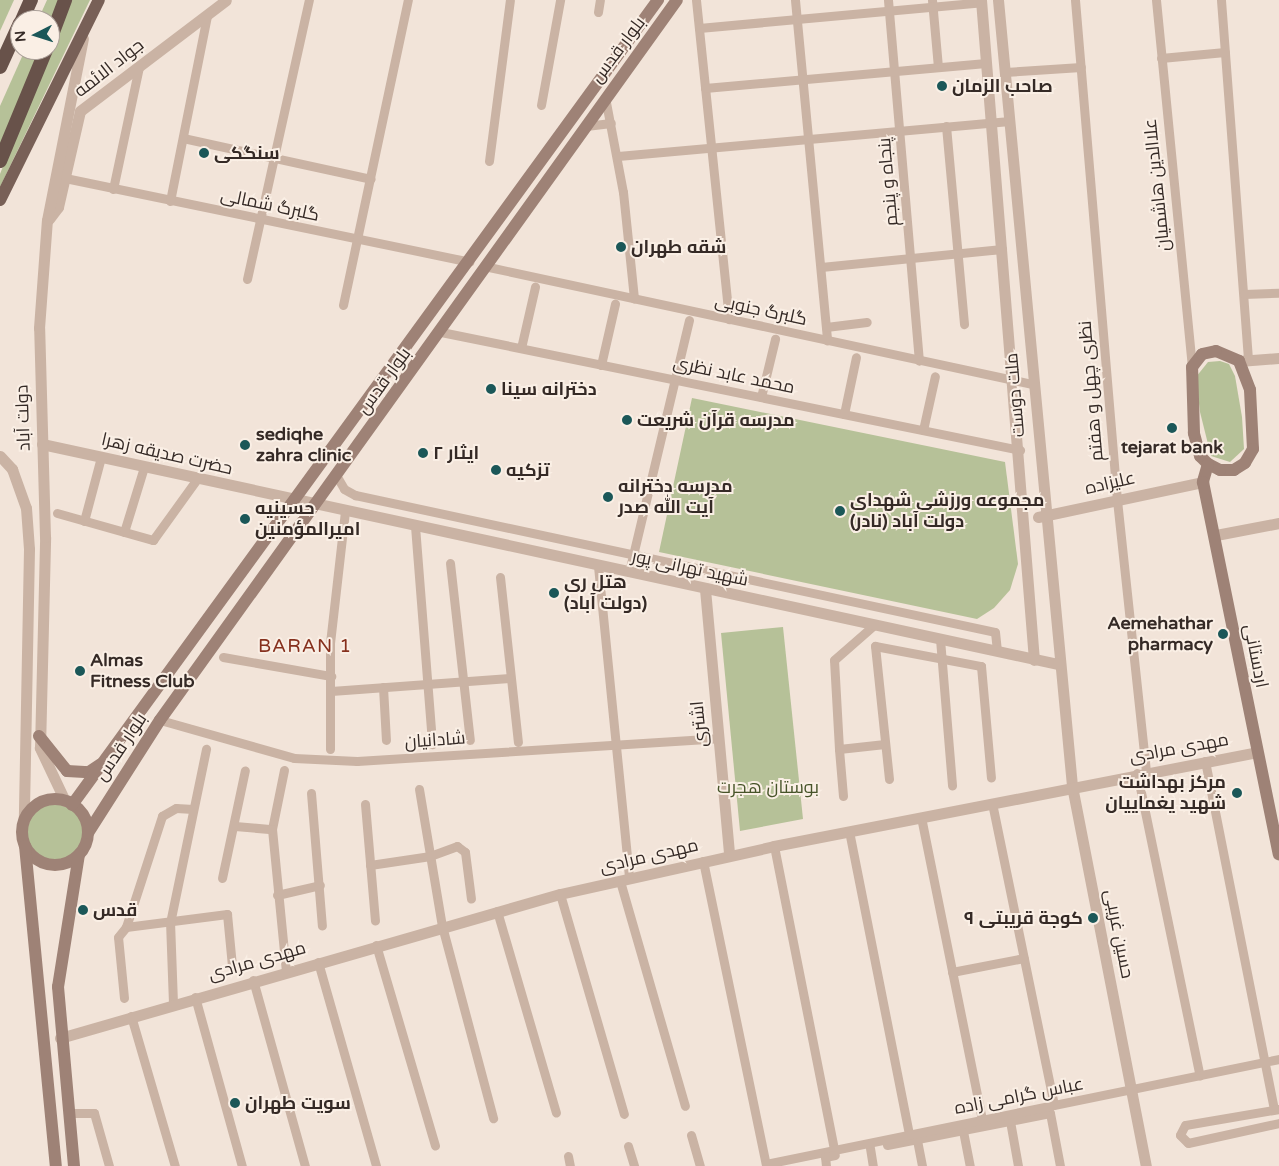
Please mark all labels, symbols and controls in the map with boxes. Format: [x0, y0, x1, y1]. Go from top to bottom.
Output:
north arrow [10, 10, 60, 60]
street label: بلوار قدس [586, 13, 650, 87]
text: N [12, 30, 30, 43]
street label: جواد الائمه [70, 34, 148, 102]
place label: صاحب الزمان [952, 75, 1053, 97]
marker: صاحب الزمان [936, 80, 948, 92]
street label: علاالدین هاشمیان [1139, 117, 1175, 253]
street label: پنجاه و پنجم [873, 137, 903, 227]
place label: سنگکی [214, 142, 280, 164]
marker: سنگکی [198, 147, 210, 159]
street label: گلبرگ شمالی [219, 184, 321, 226]
place label: شقه طهران [631, 236, 726, 258]
marker: شقه طهران [615, 241, 627, 253]
street label: گلبرگ جنوبی [713, 290, 809, 330]
street label: نظری چهل و هفتم [1074, 320, 1108, 462]
street label: بلوار قدس [353, 343, 415, 419]
street label: محمد عابد نظری [671, 352, 797, 398]
street label: ملت دوست [1001, 352, 1029, 438]
place label: دخترانه سینا [501, 378, 597, 400]
marker: دخترانه سینا [485, 383, 497, 395]
street label: دولت آباد [11, 384, 35, 452]
place label: مدرسه قرآن شریعت [637, 409, 795, 431]
marker: مدرسه قرآن شریعت [621, 414, 633, 426]
marker: tejarat bank [1166, 422, 1178, 434]
place label: sediqhe zahra clinic [256, 424, 351, 466]
street label: حضرت صدیقه زهرا [99, 428, 235, 480]
place label: tejarat bank [1121, 436, 1223, 458]
marker: sediqhe zahra clinic [238, 438, 252, 452]
place label: ایثار ۲ [433, 442, 479, 464]
marker: ایثار ۲ [417, 447, 429, 459]
place label: تزکیه [506, 459, 550, 481]
marker: تزکیه [490, 464, 502, 476]
street label: علیزاده [1083, 467, 1137, 499]
place label: مدرسه دخترانه آیت الله صدر [618, 476, 733, 518]
place label: مجموعه ورزشی شهدای دولت آباد (نادر) [850, 490, 1044, 532]
marker: مدرسه دخترانه آیت الله صدر [602, 491, 614, 503]
place label: حسینیه امیرالمؤمنین [255, 498, 360, 540]
marker: مجموعه ورزشی شهدای دولت آباد (نادر) [834, 505, 846, 517]
marker: حسینیه امیرالمؤمنین [239, 513, 251, 525]
street label: شهید تهرانی پور [630, 545, 750, 591]
place label: هتل ری (دولت آباد) [564, 572, 647, 614]
marker: هتل ری (دولت آباد) [548, 587, 560, 599]
place label: Aemehathar pharmacy [1107, 613, 1213, 656]
street label: اردستانی [1239, 622, 1273, 690]
marker: Aemehathar pharmacy [1217, 628, 1229, 640]
district label: BARAN 1 [257, 636, 353, 658]
place label: Almas Fitness Club [90, 650, 195, 692]
marker: Almas Fitness Club [74, 665, 86, 677]
street label: اشتری [686, 700, 712, 748]
street label: بلوار قدس [90, 709, 152, 785]
street label: شادانیان [404, 727, 466, 753]
street label: مهدی مرادی [1128, 729, 1230, 767]
place label: مرکز بهداشت شهید یغماییان [1105, 772, 1226, 814]
park label: بوستان هجرت [717, 776, 819, 798]
marker: مرکز بهداشت شهید یغماییان [1230, 786, 1244, 800]
street label: مهدی مرادی [598, 834, 700, 878]
street label: حسین غریبی [1100, 888, 1138, 980]
place label: قدس [93, 899, 137, 921]
marker: قدس [77, 904, 89, 916]
place label: ۹ کوجة قریبتی [964, 907, 1083, 929]
marker: ۹ کوجة قریبتی [1087, 912, 1099, 924]
street label: مهدی مرادی [206, 937, 308, 985]
street label: عباس گرامی زاده [953, 1073, 1085, 1119]
place label: سويت طهران [245, 1092, 351, 1114]
marker: سويت طهران [229, 1097, 241, 1109]

